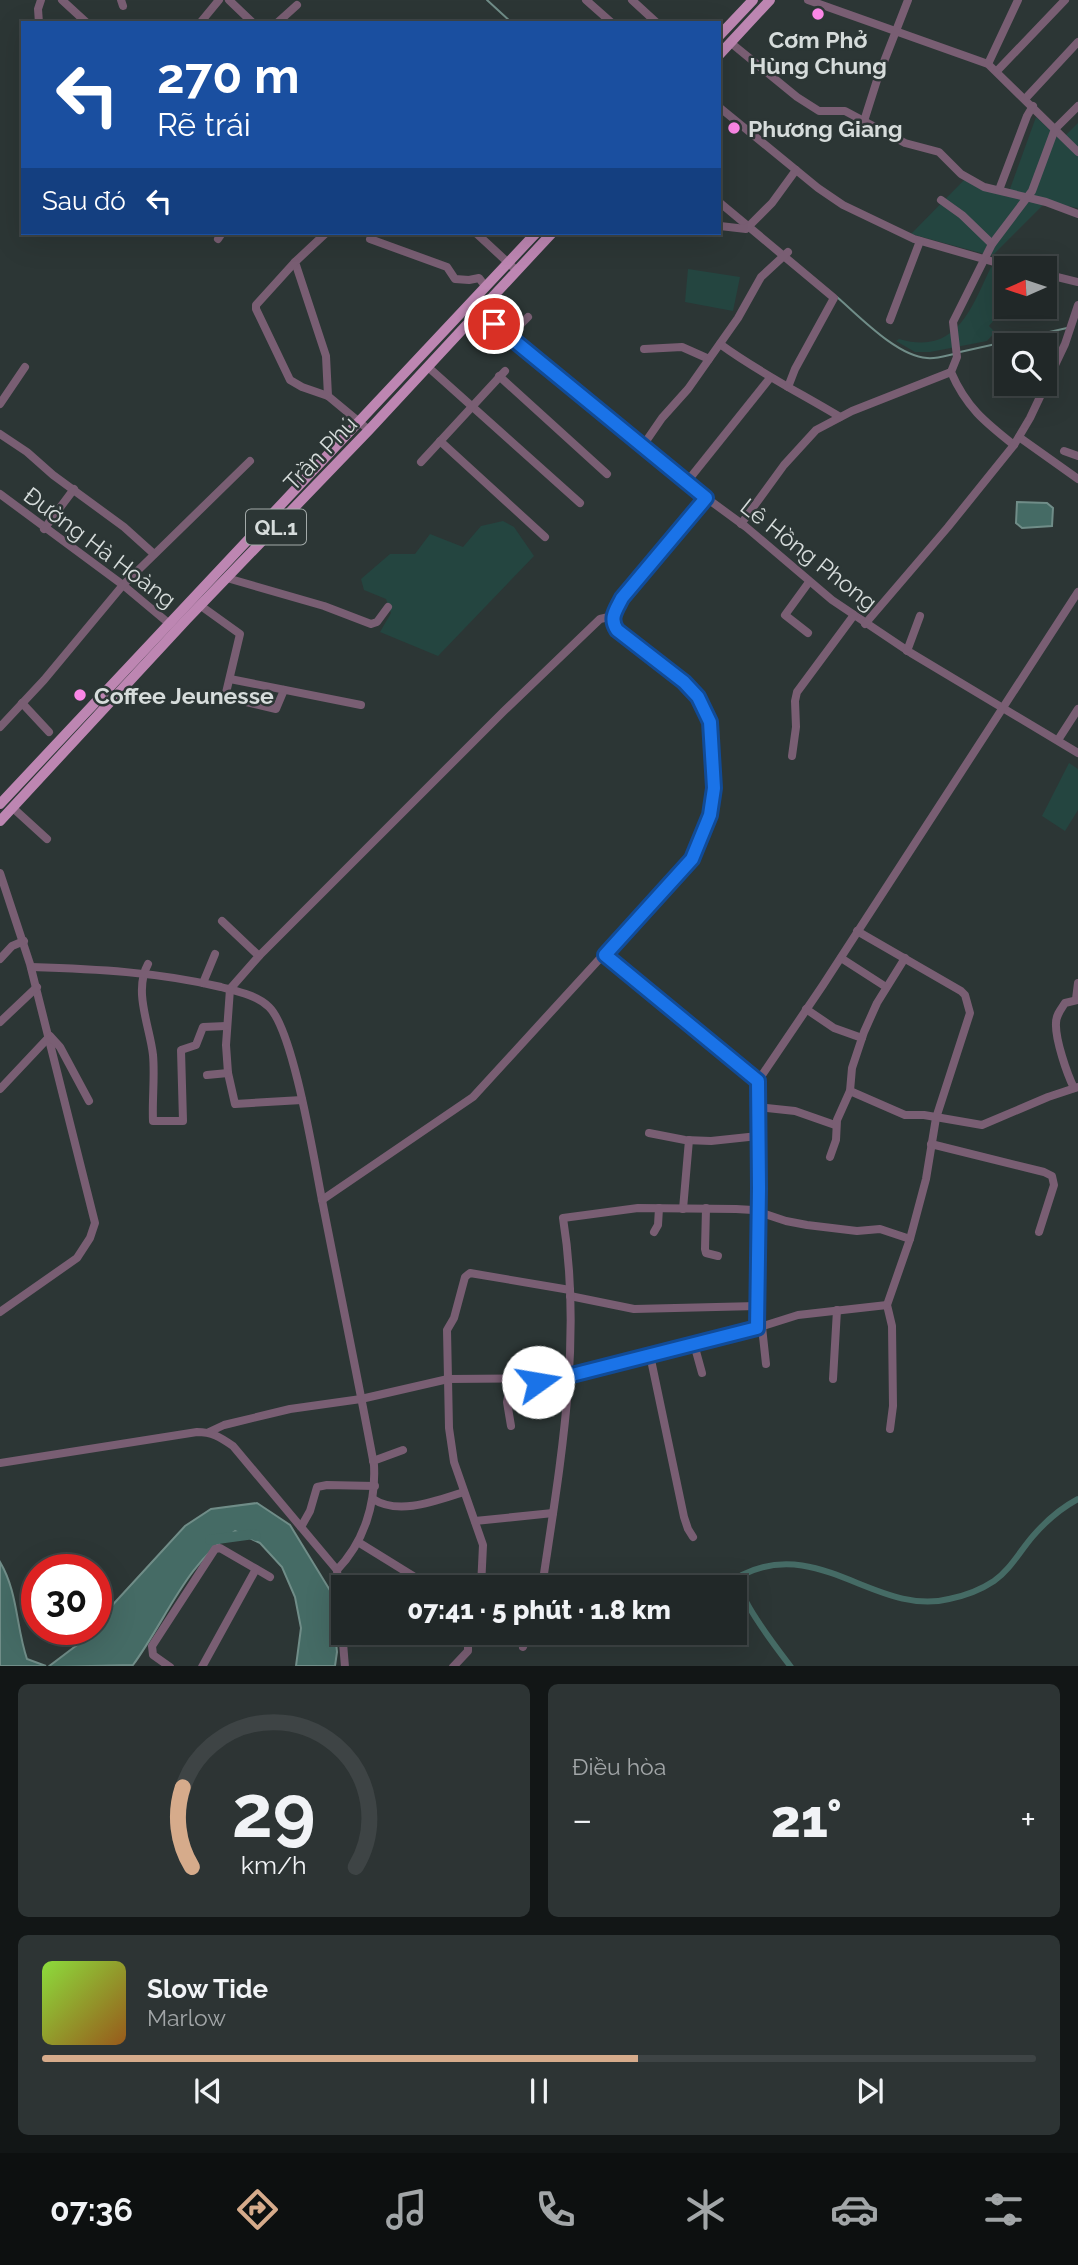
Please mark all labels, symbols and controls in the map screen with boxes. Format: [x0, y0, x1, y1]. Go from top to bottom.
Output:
marker: Cơm Phở Hùng Chung [810, 6, 826, 22]
place label: Cơm Phở Hùng Chung [749, 26, 887, 79]
text: 270 m [157, 47, 300, 104]
icon: left [42, 49, 133, 140]
text: Rẽ trái [157, 106, 251, 143]
place label: Phương Giang [748, 115, 903, 142]
marker: Phương Giang [726, 120, 742, 136]
icon: left [140, 182, 178, 220]
text: Sau đó [42, 186, 126, 216]
north arrow [994, 256, 1057, 318]
map controls [994, 256, 1057, 396]
pin [464, 294, 524, 354]
icon: arrive [475, 305, 513, 343]
button: search [994, 333, 1057, 396]
street label: Trần Phú [278, 410, 362, 496]
street label: Đường Hà Hoàng [19, 481, 181, 613]
street label: Lê Hồng Phong [735, 492, 883, 616]
road number: QL.1 [246, 510, 306, 544]
place label: Coffee Jeunesse [94, 682, 274, 709]
marker: Coffee Jeunesse [72, 687, 88, 703]
position arrow [501, 1345, 575, 1419]
speed limit sign: 30 [21, 1554, 112, 1645]
text: 07:41 · 5 phút · 1.8 km [407, 1595, 671, 1625]
text: Điều hòa [572, 1753, 666, 1780]
text: 29 [232, 1769, 316, 1854]
text: 21° [771, 1788, 842, 1849]
text: − [572, 1797, 592, 1842]
text: + [1020, 1797, 1036, 1842]
text: km/h [241, 1849, 307, 1879]
text: Slow Tide [147, 1974, 268, 2004]
text: Marlow [147, 2004, 226, 2031]
icon: previous [189, 2072, 227, 2110]
icon: pause [520, 2072, 558, 2110]
icon: next [851, 2072, 889, 2110]
icon: directions [233, 2185, 282, 2234]
icon: music [382, 2185, 431, 2234]
icon: phone [531, 2185, 580, 2234]
icon: climate [681, 2185, 730, 2234]
icon: car [830, 2185, 879, 2234]
icon: filters [979, 2185, 1028, 2234]
text: 07:36 [50, 2191, 133, 2228]

